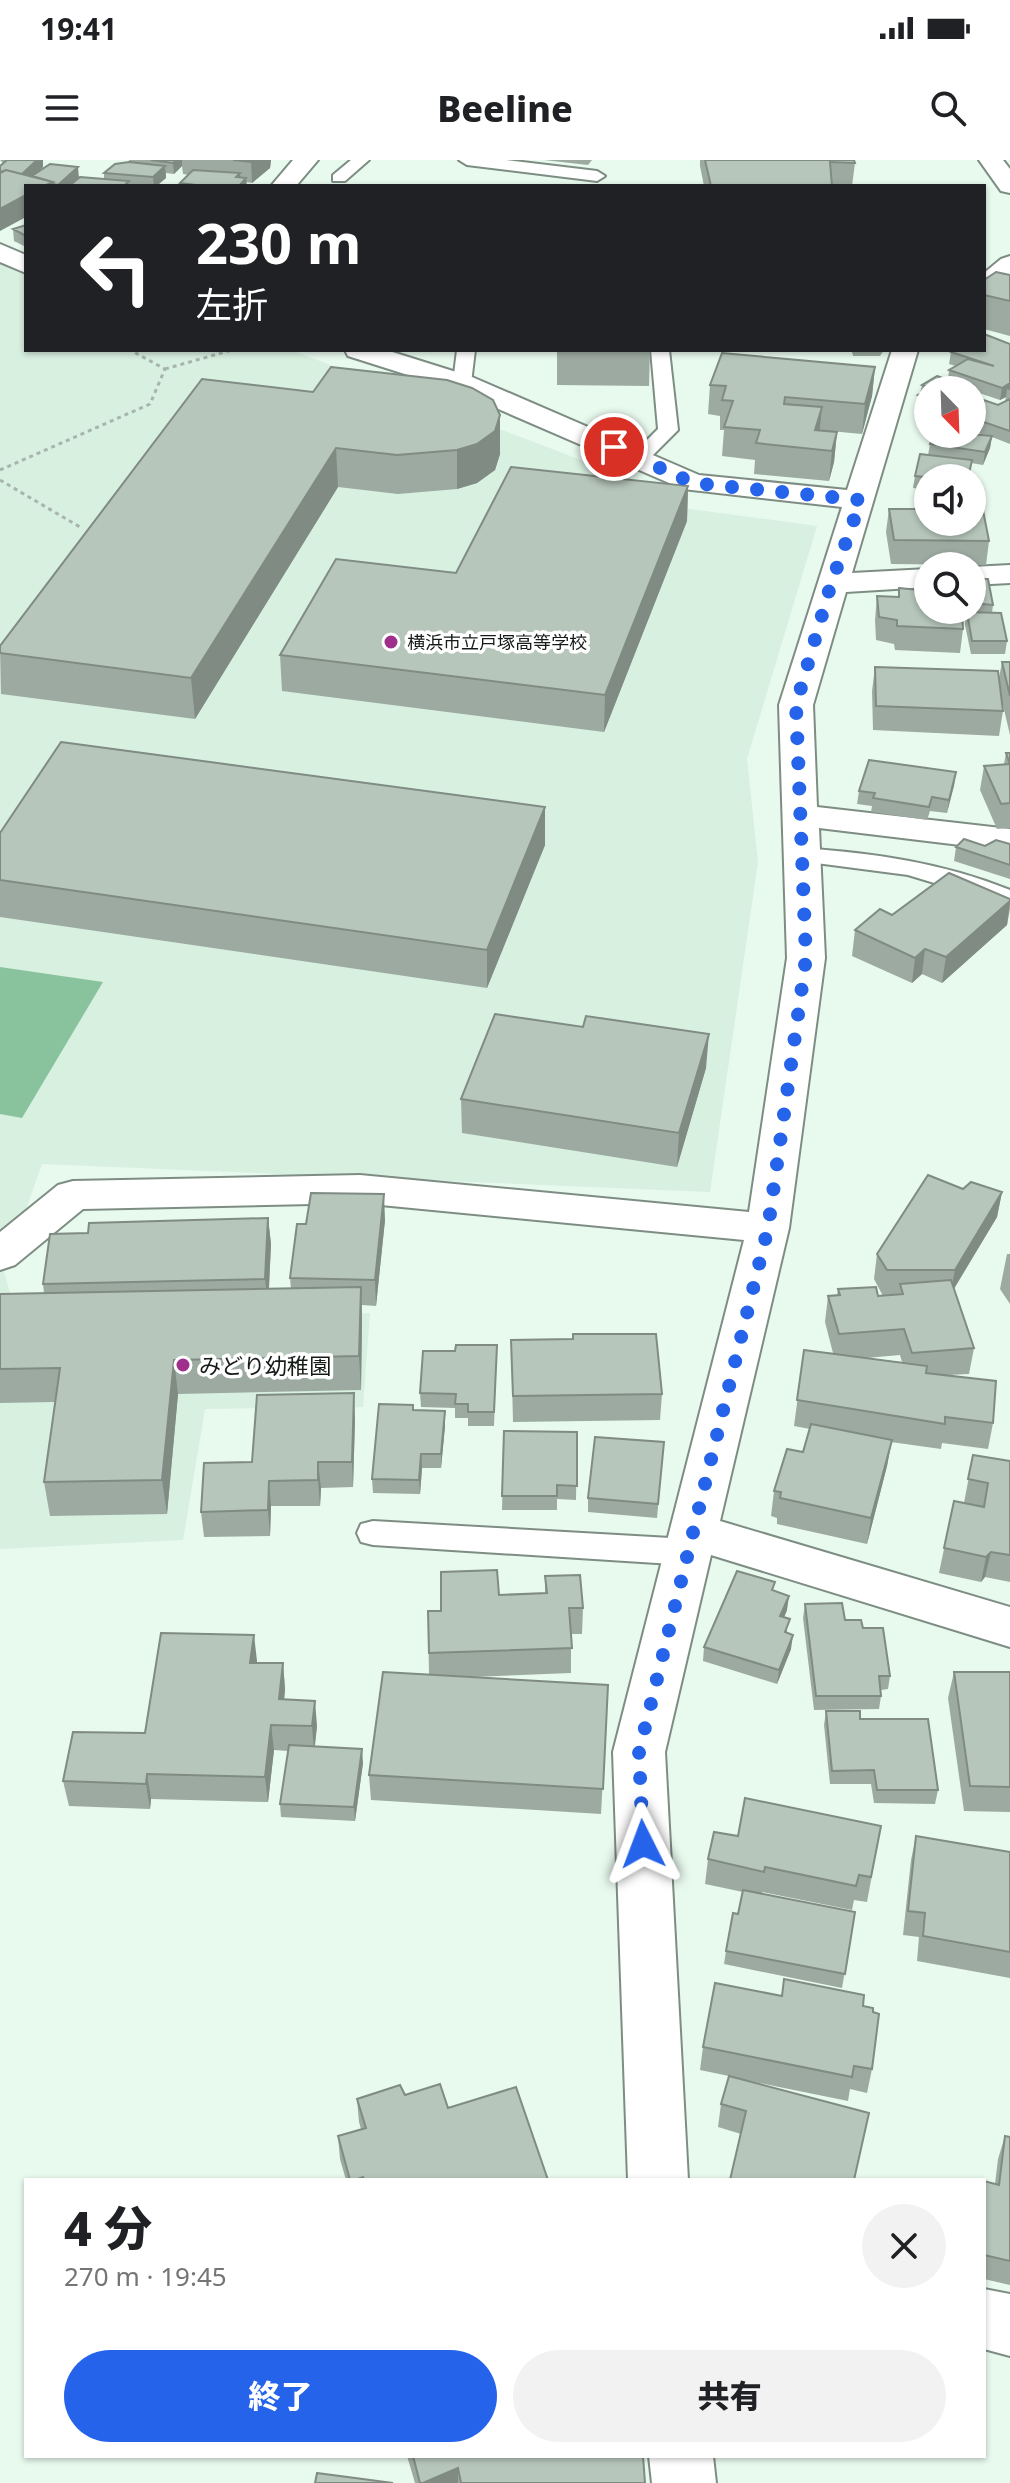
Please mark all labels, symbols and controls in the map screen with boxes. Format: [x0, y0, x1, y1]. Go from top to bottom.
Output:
text: 19:41 [40, 8, 117, 49]
text: Beeline [437, 84, 573, 133]
icon: menu [40, 86, 84, 130]
icon: search [926, 86, 970, 130]
text: 230 m [196, 204, 361, 280]
icon: left [64, 216, 168, 320]
text: 左折 [196, 280, 268, 329]
north arrow [914, 376, 986, 448]
map controls [914, 376, 986, 624]
pin [580, 413, 648, 481]
icon: arrive [592, 425, 636, 469]
button: sound [914, 464, 986, 536]
button: search [914, 552, 986, 624]
place label: 横浜市立戸塚高等学校 [407, 630, 587, 654]
marker: 横浜市立戸塚高等学校 [382, 633, 400, 651]
place label: みどり幼稚園 [199, 1350, 331, 1380]
marker: みどり幼稚園 [174, 1356, 192, 1374]
position arrow [601, 1802, 685, 1886]
text: 4 分 [64, 2195, 152, 2260]
button: close [862, 2204, 946, 2288]
text: 270 m · 19:45 [64, 2258, 227, 2294]
button: 終了 [64, 2350, 497, 2442]
button: 共有 [513, 2350, 946, 2442]

